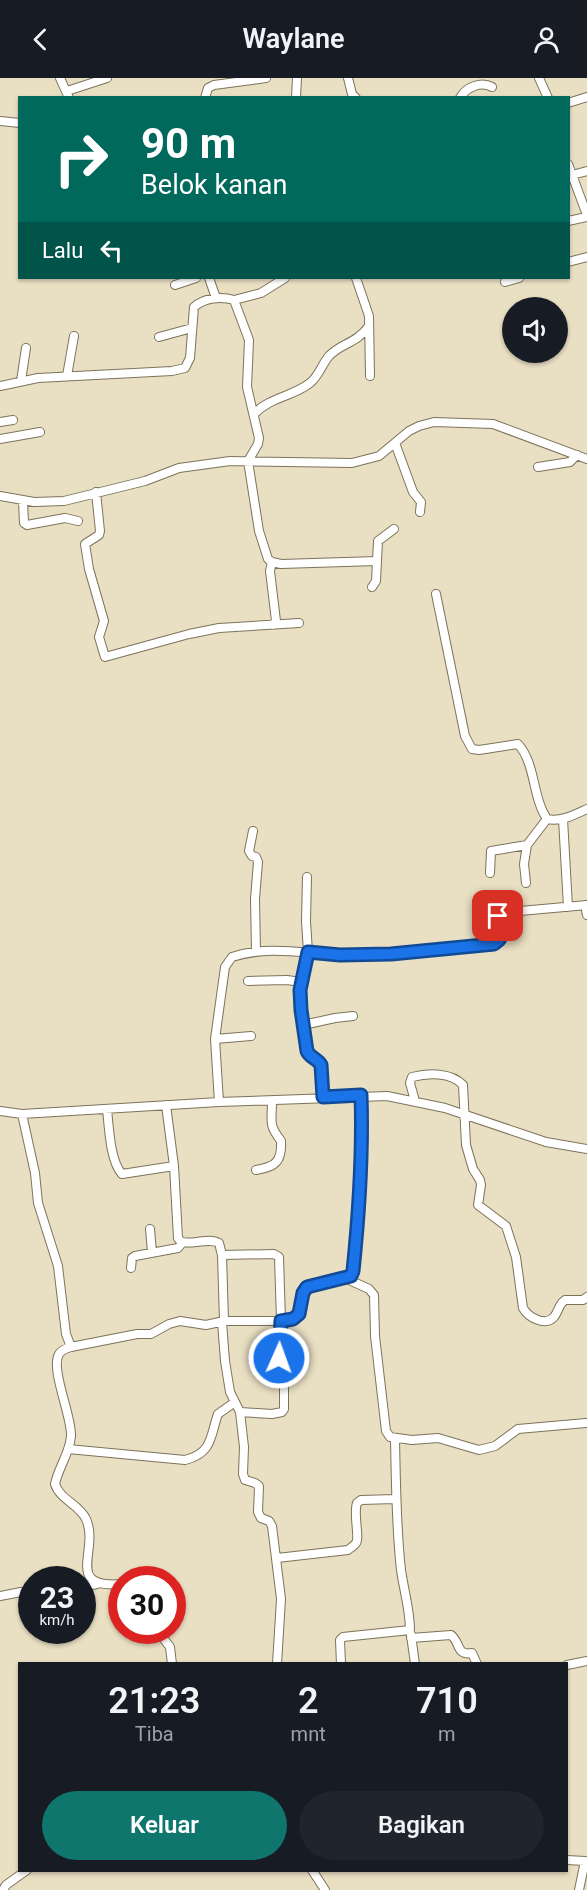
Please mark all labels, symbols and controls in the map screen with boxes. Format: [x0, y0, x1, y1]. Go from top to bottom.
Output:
icon: back [24, 23, 57, 56]
text: Waylane [242, 23, 345, 55]
icon: person [530, 23, 563, 56]
text: 90 m [141, 119, 236, 168]
icon: right [42, 120, 120, 198]
text: Belok kanan [141, 169, 287, 201]
icon: left [95, 234, 128, 267]
text: Lalu [42, 238, 83, 263]
map controls [502, 297, 568, 363]
button: sound [502, 297, 568, 363]
pin [472, 890, 523, 941]
icon: arrive [481, 899, 514, 932]
position arrow [247, 1326, 311, 1390]
speed limit sign: 30 [108, 1566, 186, 1644]
text: 23 [40, 1580, 74, 1615]
text: km/h [39, 1611, 75, 1629]
text: 21:23 [108, 1680, 200, 1722]
text: 2 [298, 1680, 318, 1722]
text: 710 [416, 1680, 478, 1722]
text: Tiba [135, 1722, 174, 1746]
text: mnt [291, 1722, 326, 1746]
text: m [438, 1722, 456, 1746]
button: Keluar [42, 1791, 287, 1860]
button: Bagikan [299, 1791, 544, 1860]

